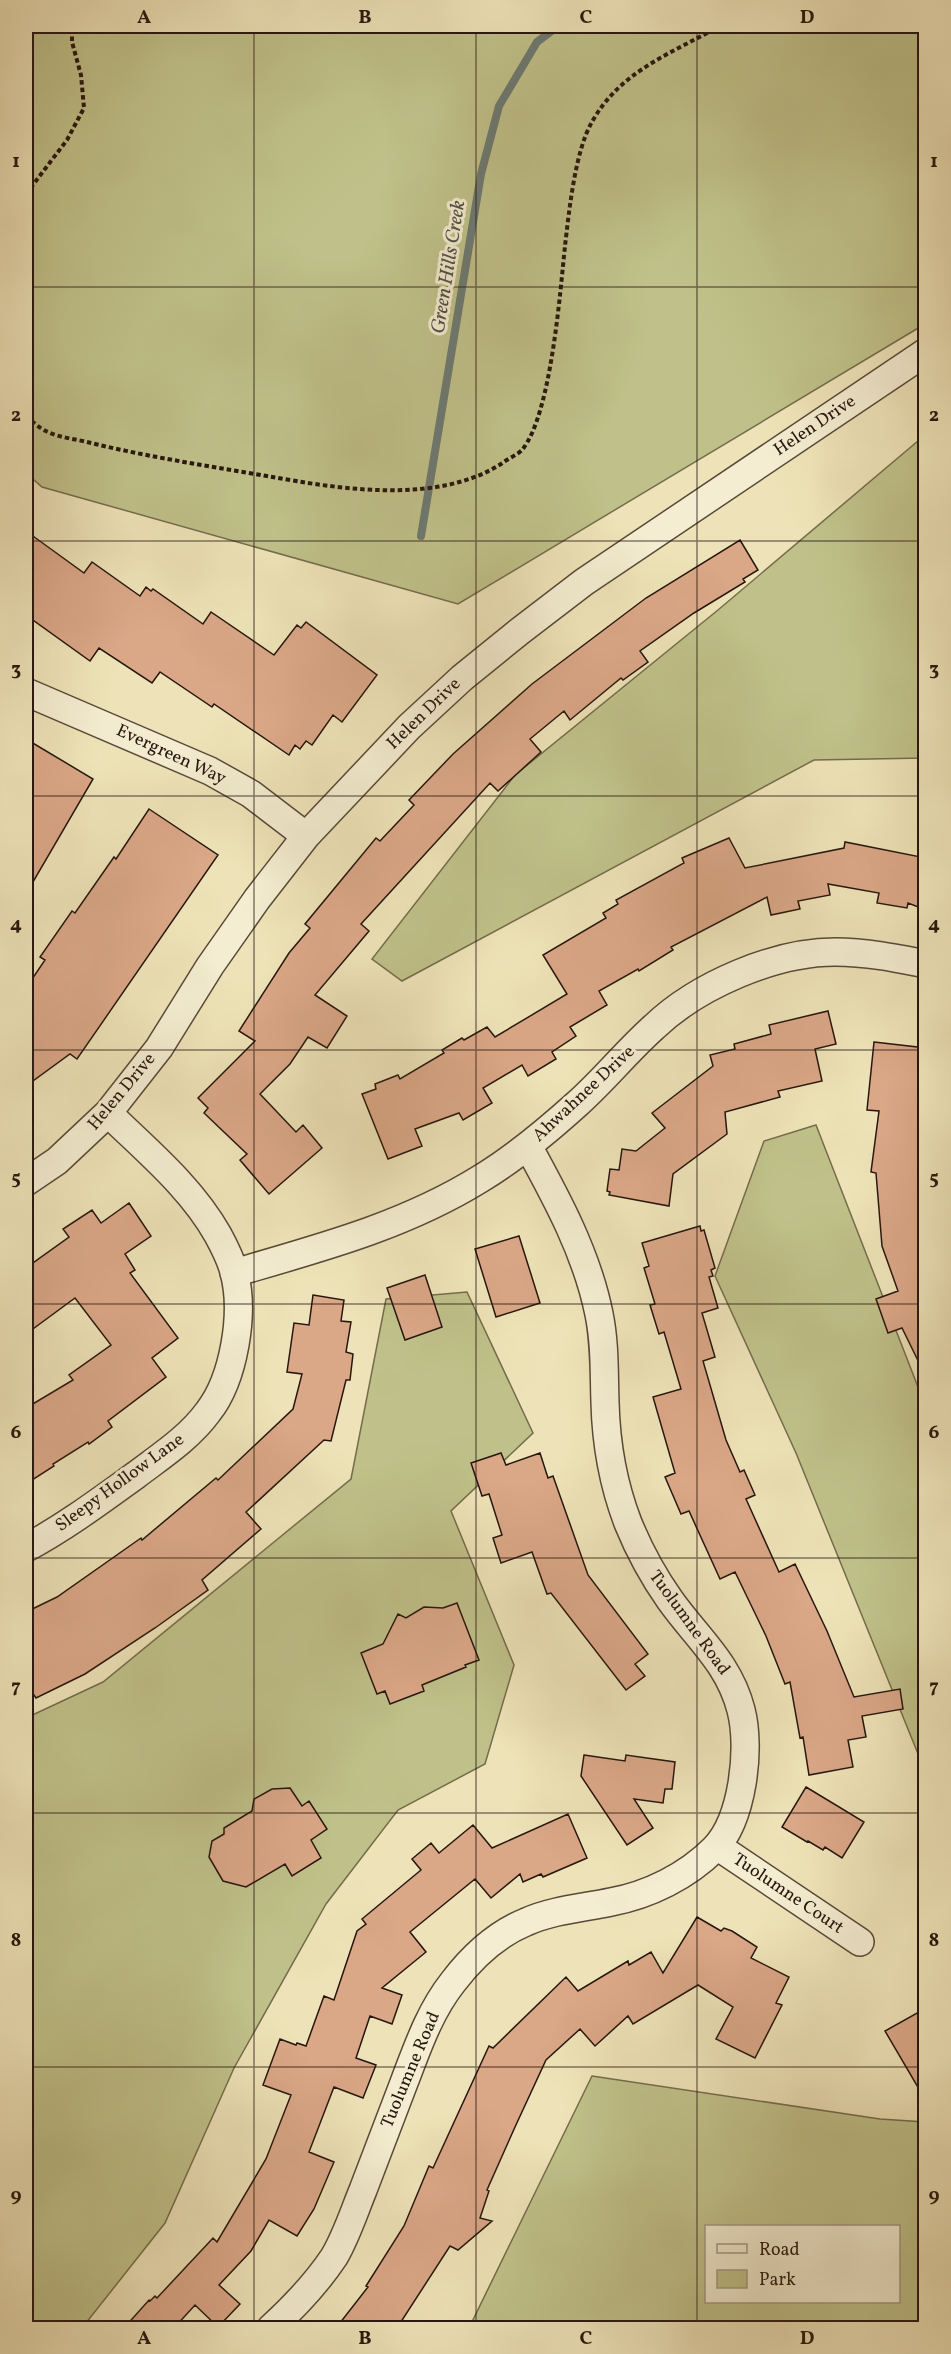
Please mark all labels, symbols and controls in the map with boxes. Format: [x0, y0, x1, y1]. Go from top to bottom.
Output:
text: A [137, 4, 151, 32]
text: B [358, 4, 372, 32]
text: C [580, 4, 593, 32]
text: D [800, 4, 814, 32]
text: 1 [12, 148, 20, 176]
text: 1 [930, 148, 938, 176]
water label: Green Hills Creek [425, 198, 473, 336]
street label: Helen Drive [769, 389, 861, 463]
text: 2 [11, 402, 21, 430]
text: 2 [929, 402, 939, 430]
text: 3 [11, 656, 21, 684]
text: 3 [929, 656, 939, 684]
street label: Helen Drive [381, 672, 467, 756]
street label: Evergreen Way [112, 719, 230, 792]
text: 4 [10, 911, 22, 939]
text: 4 [928, 911, 940, 939]
street label: Ahwahnee Drive [527, 1040, 641, 1148]
street label: Helen Drive [82, 1048, 162, 1136]
text: 5 [11, 1165, 21, 1193]
text: 5 [929, 1165, 939, 1193]
text: 6 [11, 1419, 22, 1447]
text: 6 [929, 1419, 940, 1447]
street label: Sleepy Hollow Lane [50, 1428, 190, 1538]
street label: Tuolumne Road [642, 1565, 736, 1681]
text: 7 [11, 1673, 21, 1701]
text: 7 [929, 1673, 939, 1701]
street label: Tuolumne Court [728, 1848, 848, 1940]
text: 8 [11, 1927, 21, 1955]
text: 8 [929, 1927, 939, 1955]
street label: Tuolumne Road [375, 2008, 447, 2132]
text: 9 [10, 2182, 22, 2210]
text: 9 [928, 2182, 940, 2210]
legend [705, 2225, 900, 2303]
text: Road [759, 2238, 800, 2263]
text: Park [759, 2268, 796, 2293]
text: A [137, 2325, 151, 2353]
text: B [358, 2325, 372, 2353]
text: C [580, 2325, 593, 2353]
text: D [800, 2325, 814, 2353]

